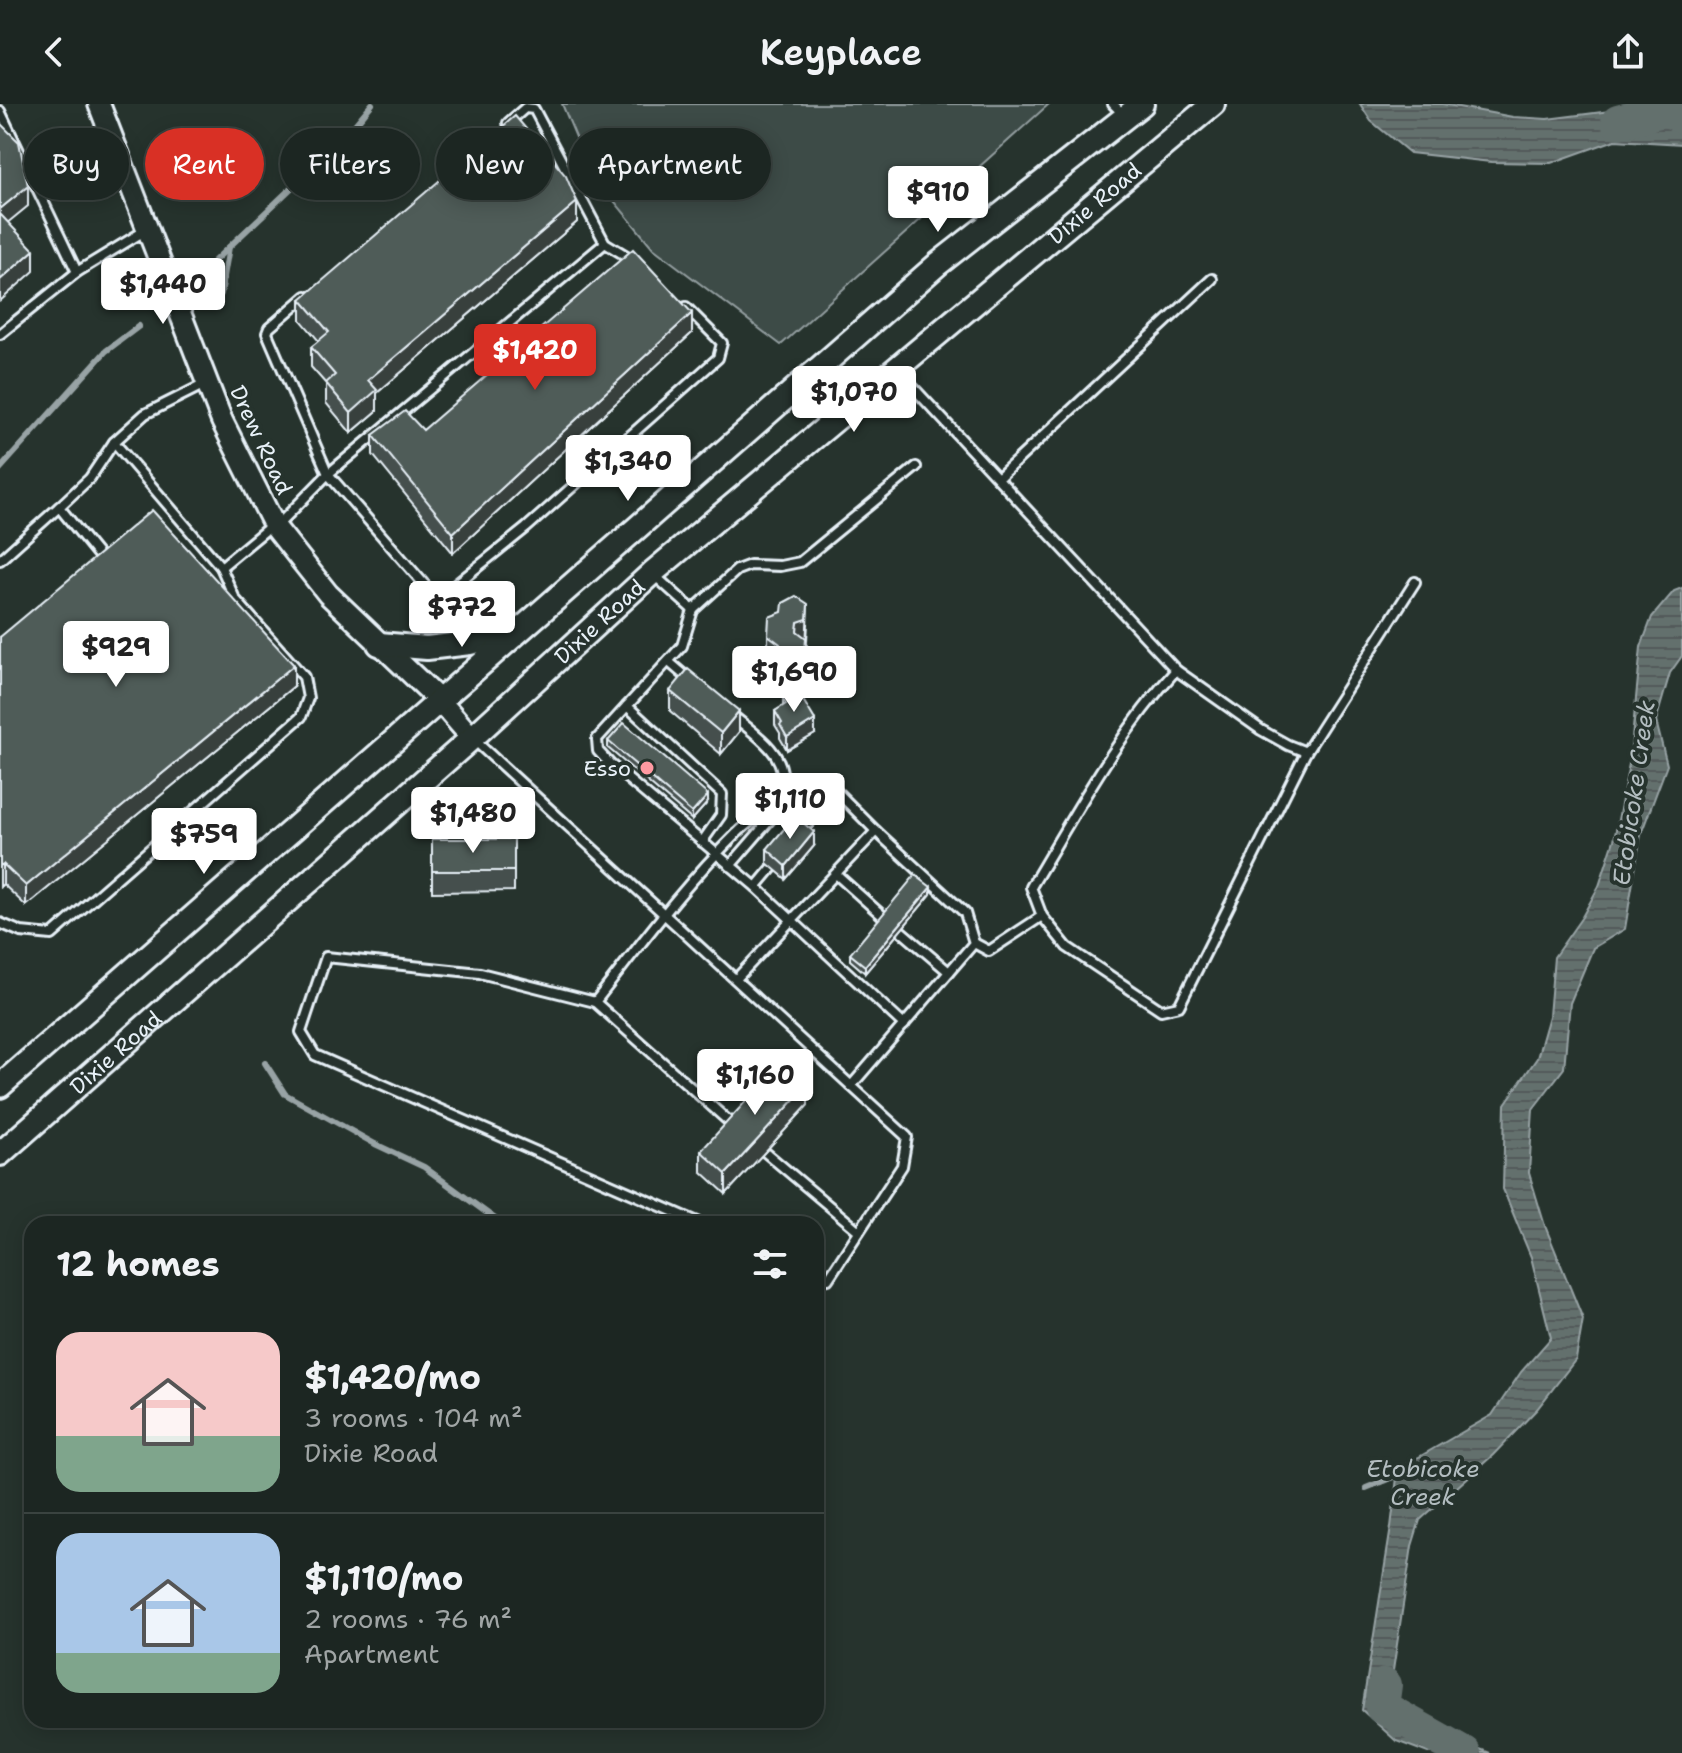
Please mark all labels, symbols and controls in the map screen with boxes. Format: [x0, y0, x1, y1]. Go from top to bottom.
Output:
text: Keyplace [760, 28, 922, 77]
icon: back [32, 30, 76, 74]
icon: share [1606, 30, 1650, 74]
chip: Buy [24, 128, 129, 200]
chip: Rent [145, 128, 264, 200]
chip: Filters [280, 128, 420, 200]
chip: New [436, 128, 553, 200]
chip: Apartment [569, 128, 771, 200]
street label: Dixie Road [1042, 156, 1147, 251]
pin: $910 [891, 166, 985, 234]
text: $910 [906, 174, 970, 209]
pin: $1,440 [98, 258, 228, 326]
text: $1,440 [119, 266, 207, 301]
pin: $1,420 [470, 324, 600, 392]
text: $1,420 [492, 332, 578, 367]
pin: $1,070 [789, 366, 919, 434]
text: $1,070 [810, 374, 898, 409]
street label: Drew Road [223, 381, 299, 499]
pin: $1,340 [563, 435, 693, 503]
text: $1,340 [584, 443, 672, 478]
street label: Dixie Road [548, 572, 651, 670]
pin: $772 [415, 581, 509, 649]
text: $772 [427, 589, 497, 624]
pin: $929 [69, 621, 163, 689]
text: $929 [81, 629, 151, 664]
pin: $1,690 [729, 646, 859, 714]
text: $1,690 [750, 654, 838, 689]
water label: Etobicoke Creek [1605, 698, 1663, 888]
place label: Esso [583, 754, 631, 783]
marker: Esso [638, 759, 656, 777]
pin: $1,110 [725, 773, 855, 841]
text: $1,110 [754, 781, 826, 816]
pin: $1,480 [408, 787, 538, 855]
text: $1,480 [429, 795, 517, 830]
pin: $759 [157, 808, 251, 876]
text: $759 [170, 816, 238, 851]
street label: Dixie Road [63, 1004, 168, 1101]
pin: $1,160 [690, 1049, 820, 1117]
text: $1,160 [715, 1057, 795, 1092]
text: 12 homes [56, 1241, 220, 1287]
icon: filters [748, 1242, 792, 1286]
text: $1,420/mo [304, 1354, 481, 1400]
icon: home [120, 1364, 216, 1460]
text: 3 rooms · 104 m² [304, 1400, 523, 1435]
text: Dixie Road [304, 1435, 438, 1470]
water label: Etobicoke Creek [1366, 1453, 1480, 1513]
text: $1,110/mo [304, 1555, 464, 1601]
icon: home [120, 1565, 216, 1661]
text: 2 rooms · 76 m² [304, 1601, 512, 1636]
text: Apartment [304, 1636, 440, 1671]

